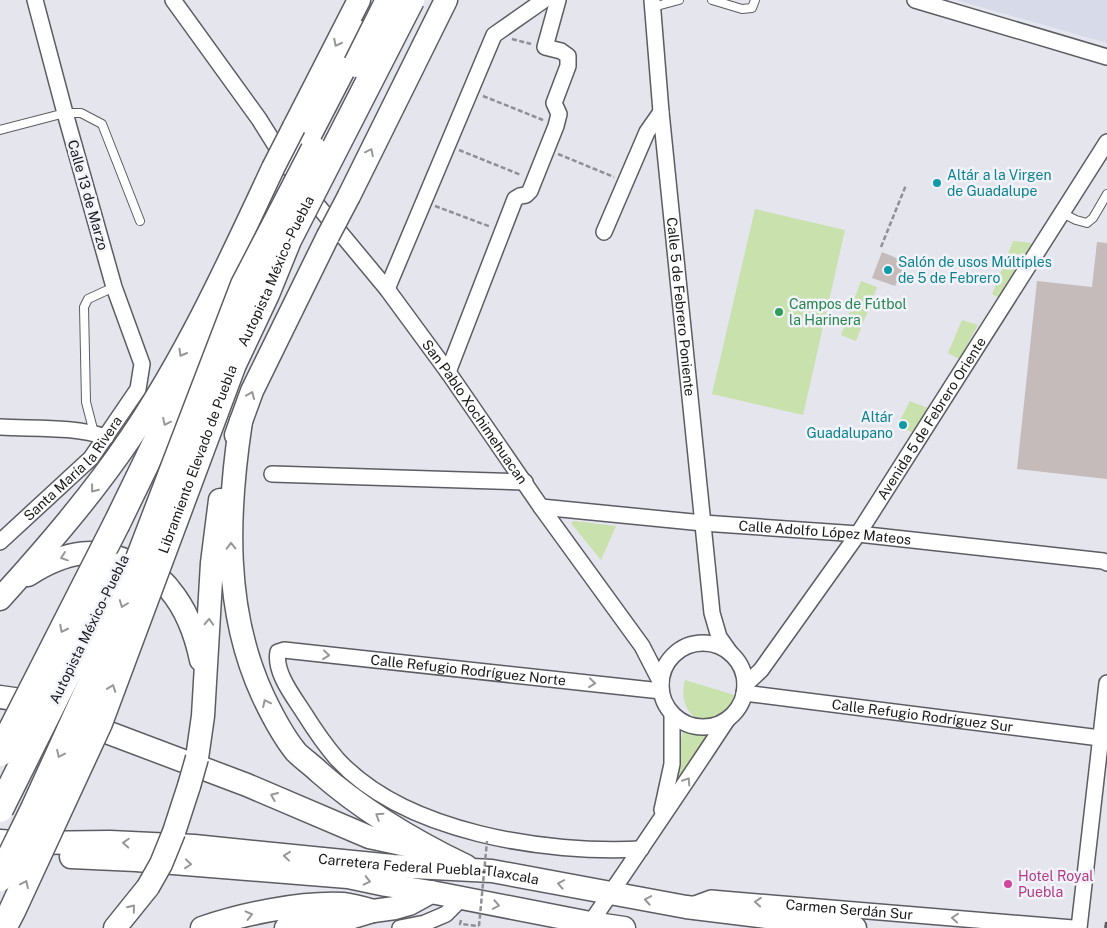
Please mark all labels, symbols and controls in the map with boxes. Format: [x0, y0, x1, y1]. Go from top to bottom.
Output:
one-way arrow [333, 38, 343, 47]
street label: Calle 13 de Marzo [65, 138, 111, 252]
one-way arrow [364, 148, 375, 157]
place label: Altár a la Virgen de Guadalupe [947, 167, 1052, 199]
marker: Altár a la Virgen de Guadalupe [931, 177, 943, 189]
street label: Autopista México-Puebla [235, 193, 317, 349]
street label: Calle 5 de Febrero Poniente [664, 216, 698, 397]
place label: Salón de usos Múltiples de 5 de Febrero [898, 254, 1052, 286]
marker: Salón de usos Múltiples de 5 de Febrero [882, 264, 894, 276]
place label: Campos de Fútbol la Harinera [789, 296, 907, 328]
marker: Campos de Fútbol la Harinera [773, 306, 785, 318]
street label: Avenida 5 de Febrero Oriente [874, 334, 989, 502]
street label: San Pablo Xochimehuacan [419, 336, 531, 487]
one-way arrow [178, 348, 188, 357]
street label: Libramiento Elevado de Puebla [155, 363, 240, 556]
one-way arrow [245, 391, 255, 400]
place label: Altár Guadalupano [807, 409, 893, 441]
street label: Santa María la Rivera [20, 413, 125, 524]
one-way arrow [162, 417, 172, 426]
marker: Altár Guadalupano [897, 419, 909, 431]
one-way arrow [91, 483, 99, 492]
street label: Calle Adolfo López Mateos [738, 518, 912, 548]
one-way arrow [226, 541, 236, 549]
street label: Autopista México-Puebla [46, 552, 132, 706]
one-way arrow [60, 552, 69, 562]
one-way arrow [118, 599, 129, 608]
one-way arrow [204, 618, 215, 626]
one-way arrow [59, 624, 69, 633]
one-way arrow [322, 649, 330, 660]
street label: Calle Refugio Rodríguez Norte [370, 651, 567, 689]
one-way arrow [588, 677, 596, 688]
one-way arrow [106, 684, 116, 693]
street label: Calle Refugio Rodríguez Sur [831, 696, 1014, 735]
one-way arrow [262, 699, 272, 708]
one-way arrow [55, 749, 66, 758]
one-way arrow [680, 777, 690, 786]
one-way arrow [270, 792, 279, 803]
one-way arrow [376, 813, 385, 822]
one-way arrow [121, 837, 129, 848]
one-way arrow [283, 851, 291, 862]
street label: Carretera Federal Puebla-Tlaxcala [317, 851, 540, 888]
one-way arrow [185, 858, 193, 869]
place label: Hotel Royal Puebla [1018, 868, 1093, 900]
one-way arrow [363, 875, 372, 886]
marker: Hotel Royal Puebla [1002, 878, 1014, 890]
one-way arrow [18, 880, 29, 889]
one-way arrow [557, 880, 566, 890]
one-way arrow [643, 896, 652, 906]
one-way arrow [753, 896, 761, 907]
street label: Carmen Serdán Sur [785, 896, 914, 923]
one-way arrow [492, 899, 500, 910]
one-way arrow [127, 905, 135, 914]
one-way arrow [244, 911, 252, 921]
one-way arrow [950, 913, 958, 924]

